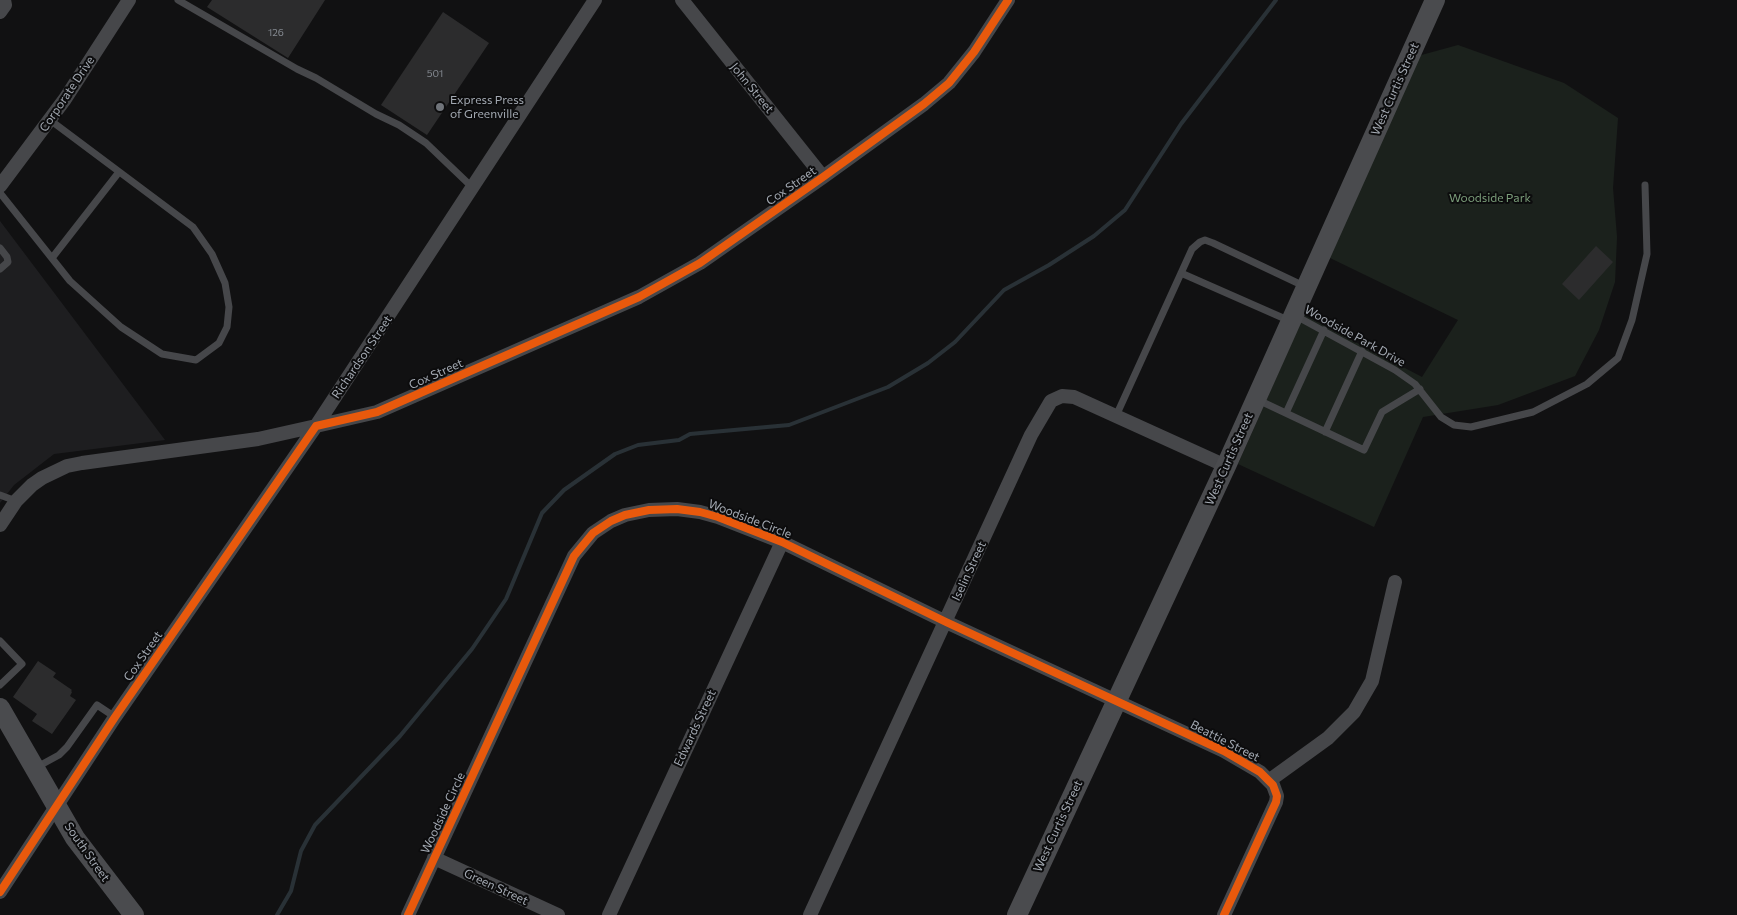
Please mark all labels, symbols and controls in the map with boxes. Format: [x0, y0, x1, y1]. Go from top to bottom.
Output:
house number: 126 [268, 27, 284, 39]
street label: West Curtis Street [1368, 40, 1422, 138]
street label: Corporate Drive [36, 54, 98, 134]
street label: John Street [727, 60, 777, 116]
house number: 501 [427, 68, 443, 80]
place label: Express Press of Greenville [450, 93, 524, 121]
marker: Express Press of Greenville [434, 101, 446, 113]
street label: Cox Street [763, 164, 819, 208]
park label: Woodside Park [1449, 191, 1531, 205]
street label: Woodside Park Drive [1302, 302, 1408, 370]
street label: Richardson Street [329, 313, 395, 401]
street label: Cox Street [407, 356, 465, 392]
street label: West Curtis Street [1202, 410, 1256, 508]
street label: Woodside Circle [706, 497, 794, 541]
street label: Iselin Street [949, 539, 989, 603]
street label: Cox Street [121, 628, 165, 684]
street label: Edwards Street [671, 687, 719, 769]
street label: Beattie Street [1188, 717, 1262, 765]
street label: Woodside Circle [418, 770, 468, 856]
street label: West Curtis Street [1030, 778, 1086, 874]
street label: South Street [61, 820, 113, 884]
street label: Green Street [462, 866, 530, 908]

